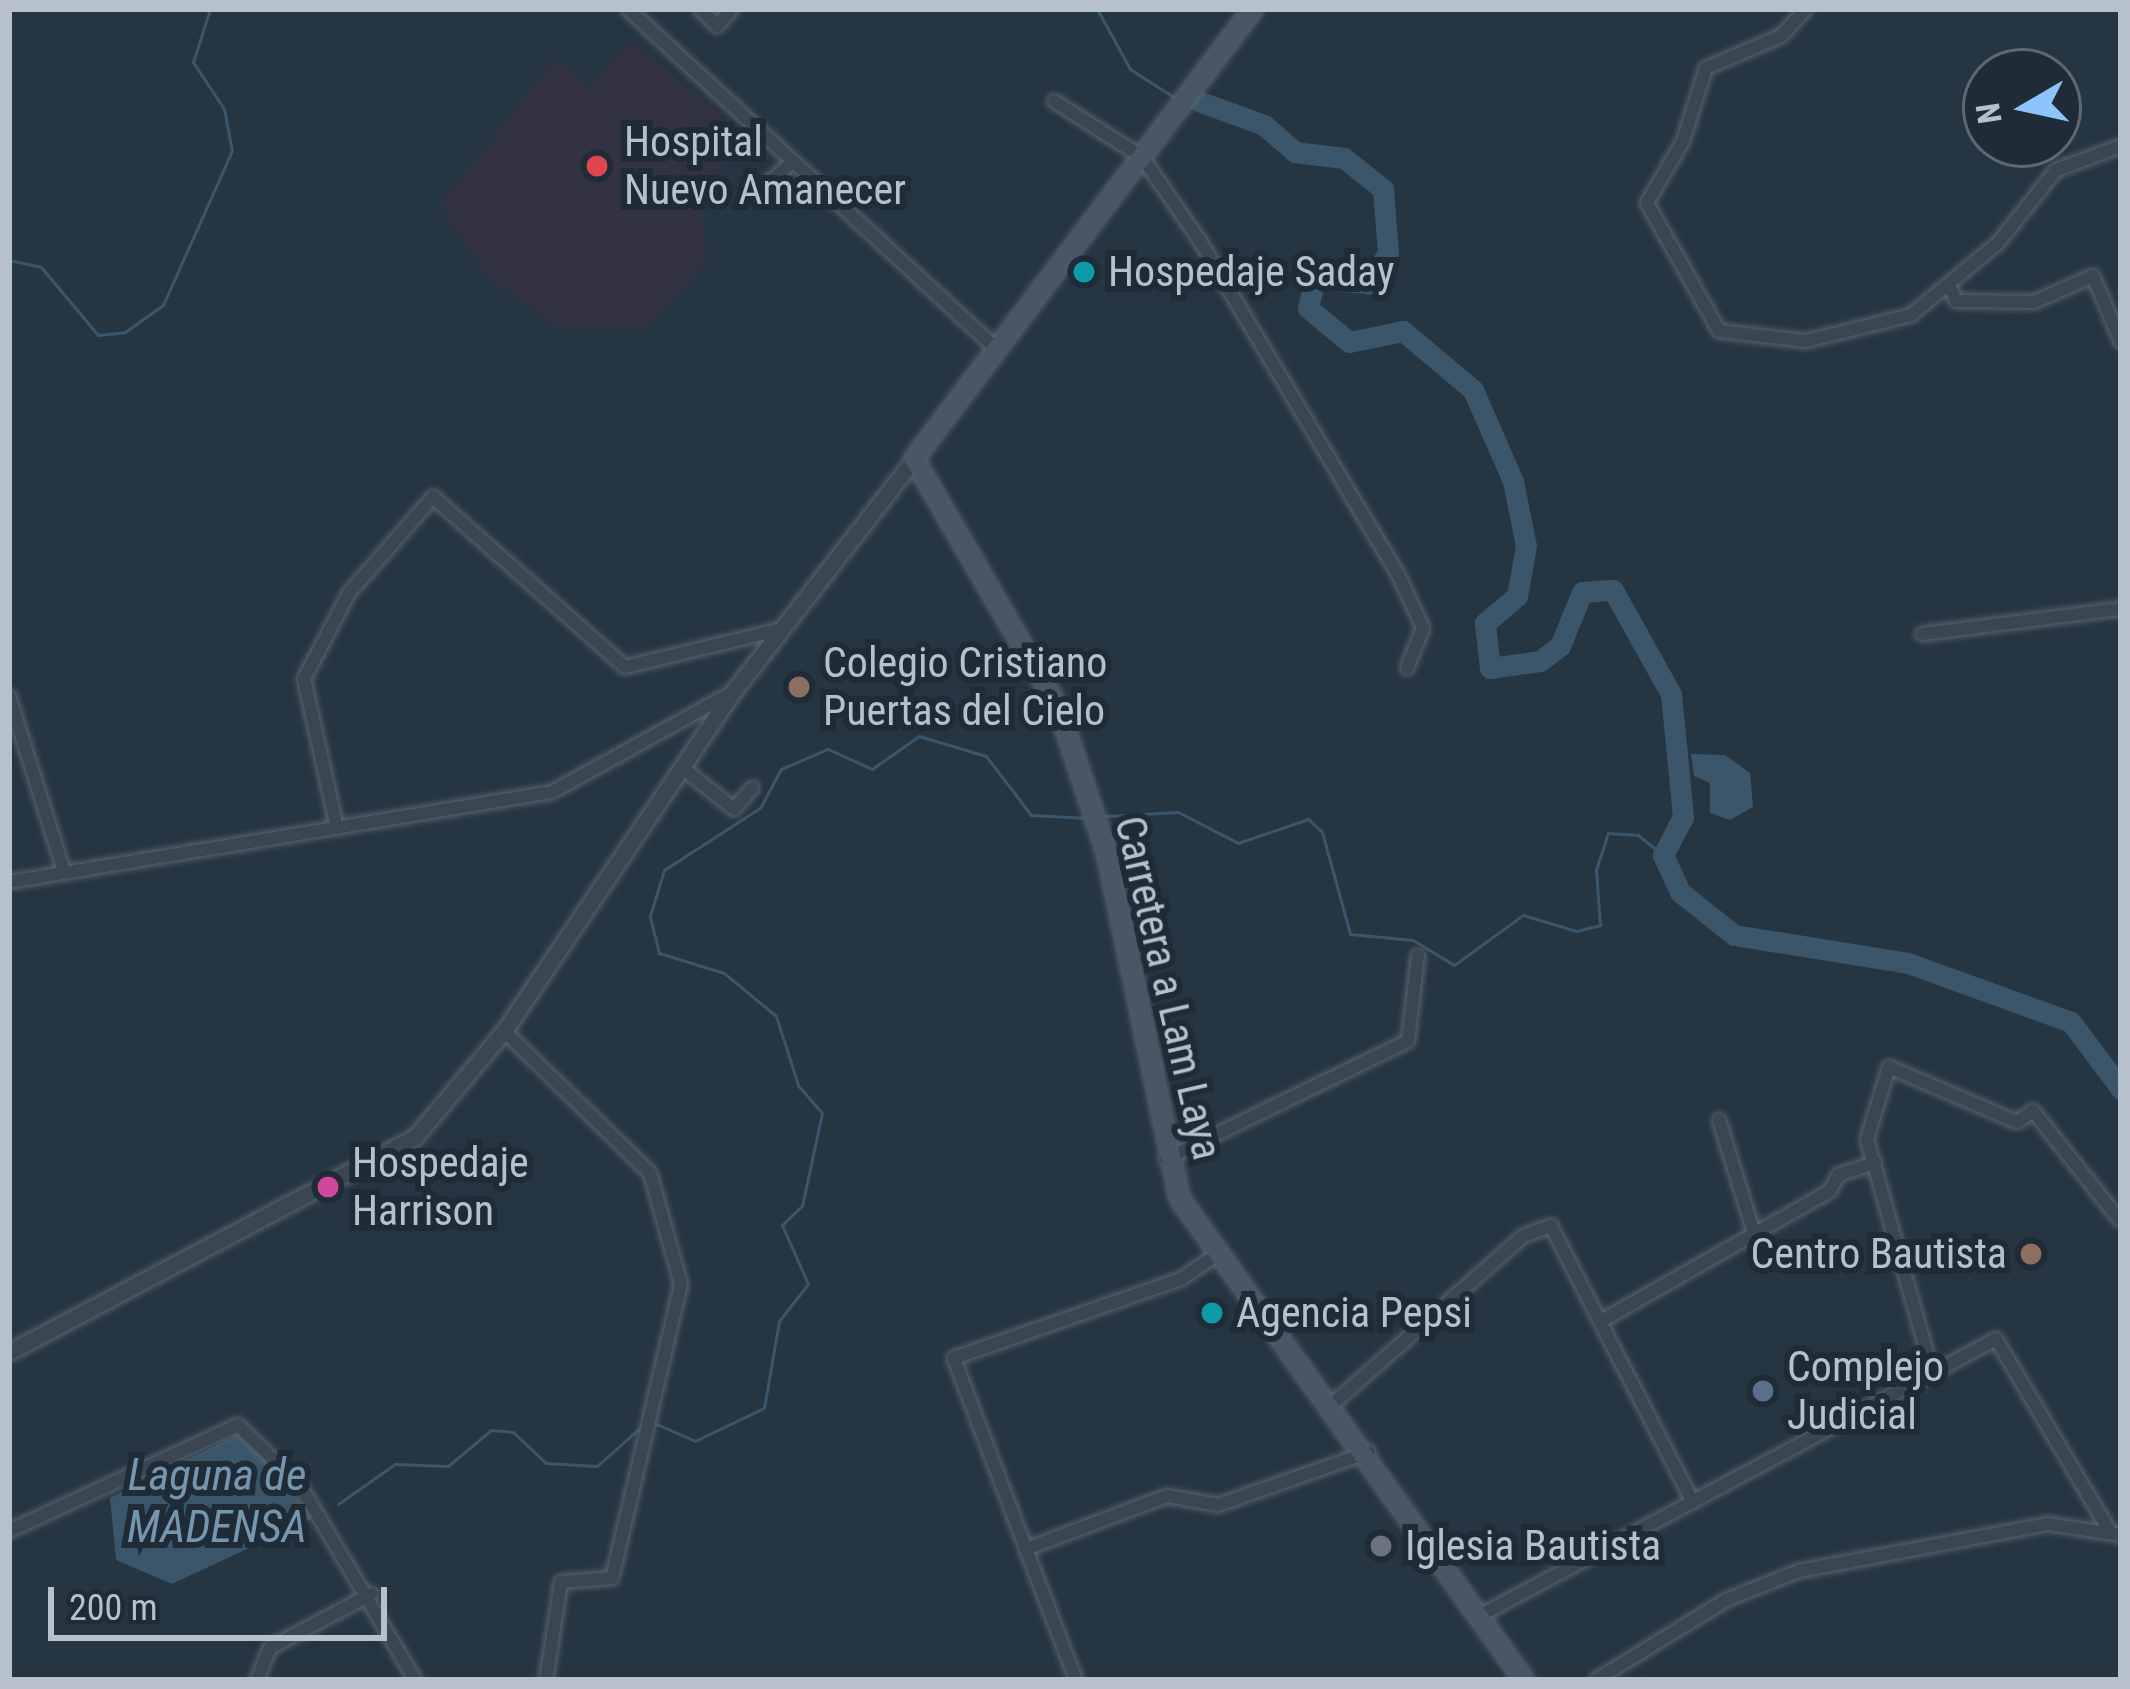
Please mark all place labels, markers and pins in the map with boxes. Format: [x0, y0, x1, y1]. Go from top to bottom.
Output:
place label: Hospital Nuevo Amanecer [624, 117, 906, 216]
marker: Hospital Nuevo Amanecer [581, 150, 613, 182]
place label: Hospedaje Saday [1108, 247, 1394, 297]
marker: Hospedaje Saday [1071, 259, 1097, 285]
place label: Colegio Cristiano Puertas del Cielo [823, 638, 1107, 736]
marker: Colegio Cristiano Puertas del Cielo [786, 674, 812, 700]
place label: Hospedaje Harrison [352, 1138, 529, 1236]
marker: Hospedaje Harrison [315, 1174, 341, 1200]
place label: Centro Bautista [1751, 1229, 2007, 1279]
marker: Centro Bautista [2018, 1241, 2044, 1267]
place label: Agencia Pepsi [1236, 1288, 1472, 1338]
marker: Agencia Pepsi [1199, 1300, 1225, 1326]
place label: Complejo Judicial [1787, 1342, 1944, 1440]
marker: Complejo Judicial [1750, 1378, 1776, 1404]
place label: Iglesia Bautista [1405, 1521, 1661, 1571]
marker: Iglesia Bautista [1368, 1533, 1394, 1559]

